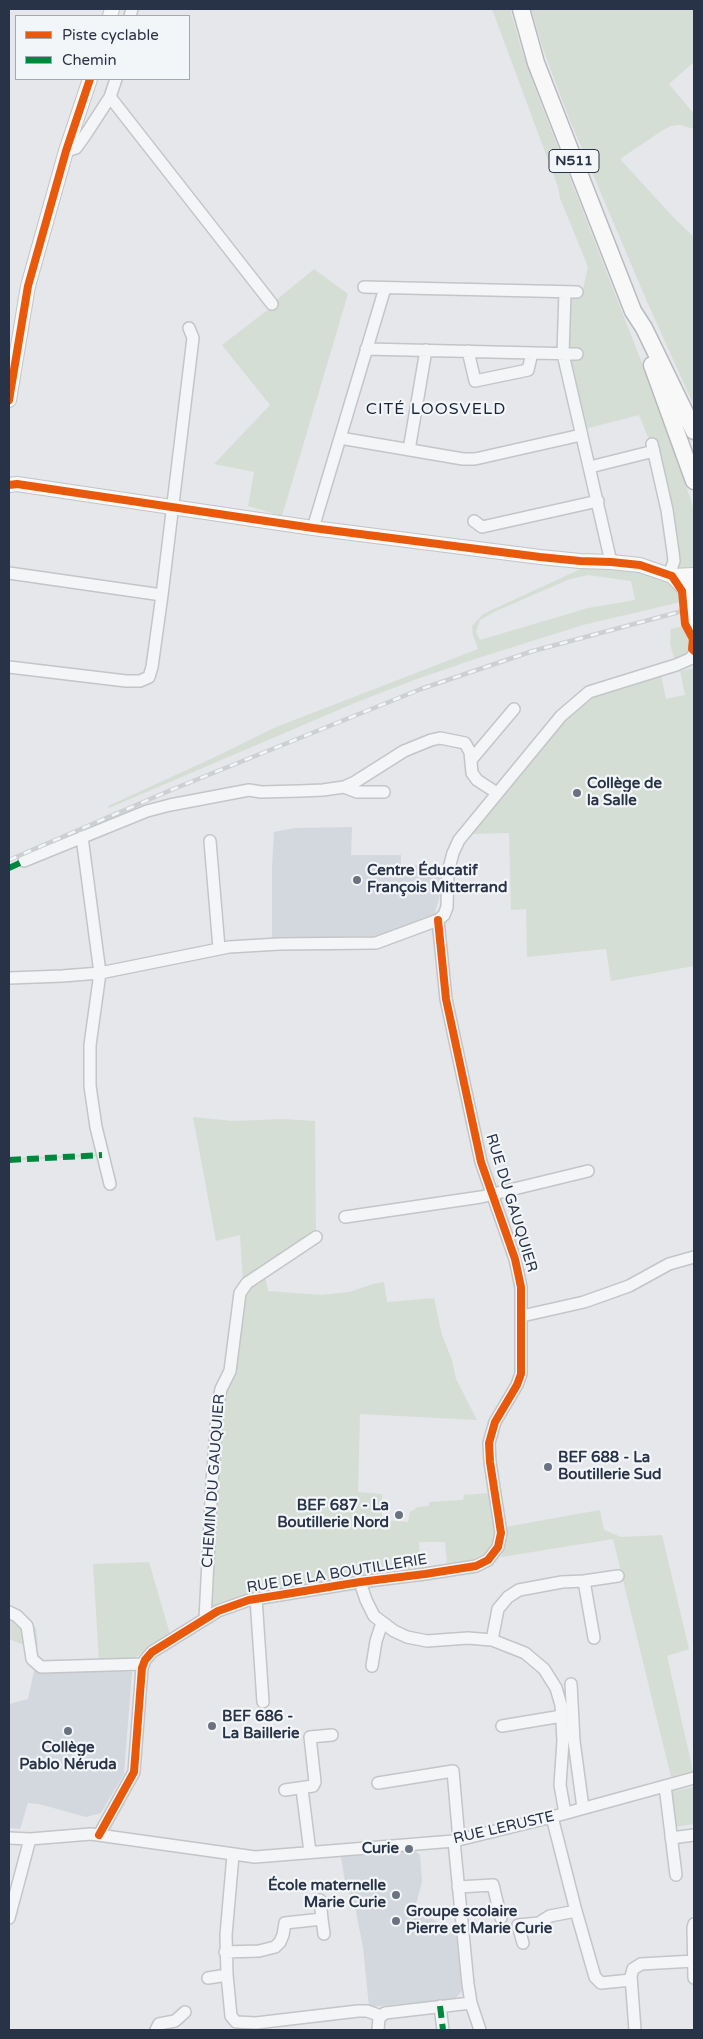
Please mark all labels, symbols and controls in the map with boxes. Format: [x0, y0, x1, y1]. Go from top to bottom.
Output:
legend [15, 15, 190, 80]
text: Piste cyclable [62, 26, 159, 44]
text: Chemin [62, 51, 117, 69]
road number: N511 [549, 150, 599, 172]
district label: CITÉ LOOSVELD [364, 400, 508, 420]
place label: Collège de la Salle [587, 775, 662, 810]
marker: Collège de la Salle [571, 787, 583, 799]
place label: Centre Éducatif François Mitterrand [367, 862, 507, 897]
marker: Centre Éducatif François Mitterrand [351, 874, 363, 886]
street label: RUE DU GAUQUIER [481, 1132, 541, 1274]
street label: CHEMIN DU GAUQUIER [199, 1393, 229, 1569]
place label: BEF 688 - La Boutillerie Sud [558, 1449, 662, 1484]
marker: BEF 688 - La Boutillerie Sud [542, 1461, 554, 1473]
place label: BEF 687 - La Boutillerie Nord [277, 1497, 389, 1532]
marker: BEF 687 - La Boutillerie Nord [393, 1509, 405, 1521]
street label: RUE DE LA BOUTILLERIE [246, 1551, 428, 1597]
place label: BEF 686 - La Baillerie [222, 1708, 299, 1743]
marker: BEF 686 - La Baillerie [206, 1720, 218, 1732]
marker: Collège Pablo Néruda [62, 1725, 74, 1737]
place label: Collège Pablo Néruda [19, 1739, 117, 1774]
street label: RUE LERUSTE [452, 1808, 556, 1848]
place label: Curie [362, 1840, 399, 1858]
marker: Curie [403, 1843, 415, 1855]
place label: École maternelle Marie Curie [268, 1877, 386, 1912]
marker: École maternelle Marie Curie [390, 1889, 402, 1901]
place label: Groupe scolaire Pierre et Marie Curie [406, 1903, 552, 1938]
marker: Groupe scolaire Pierre et Marie Curie [390, 1915, 402, 1927]

